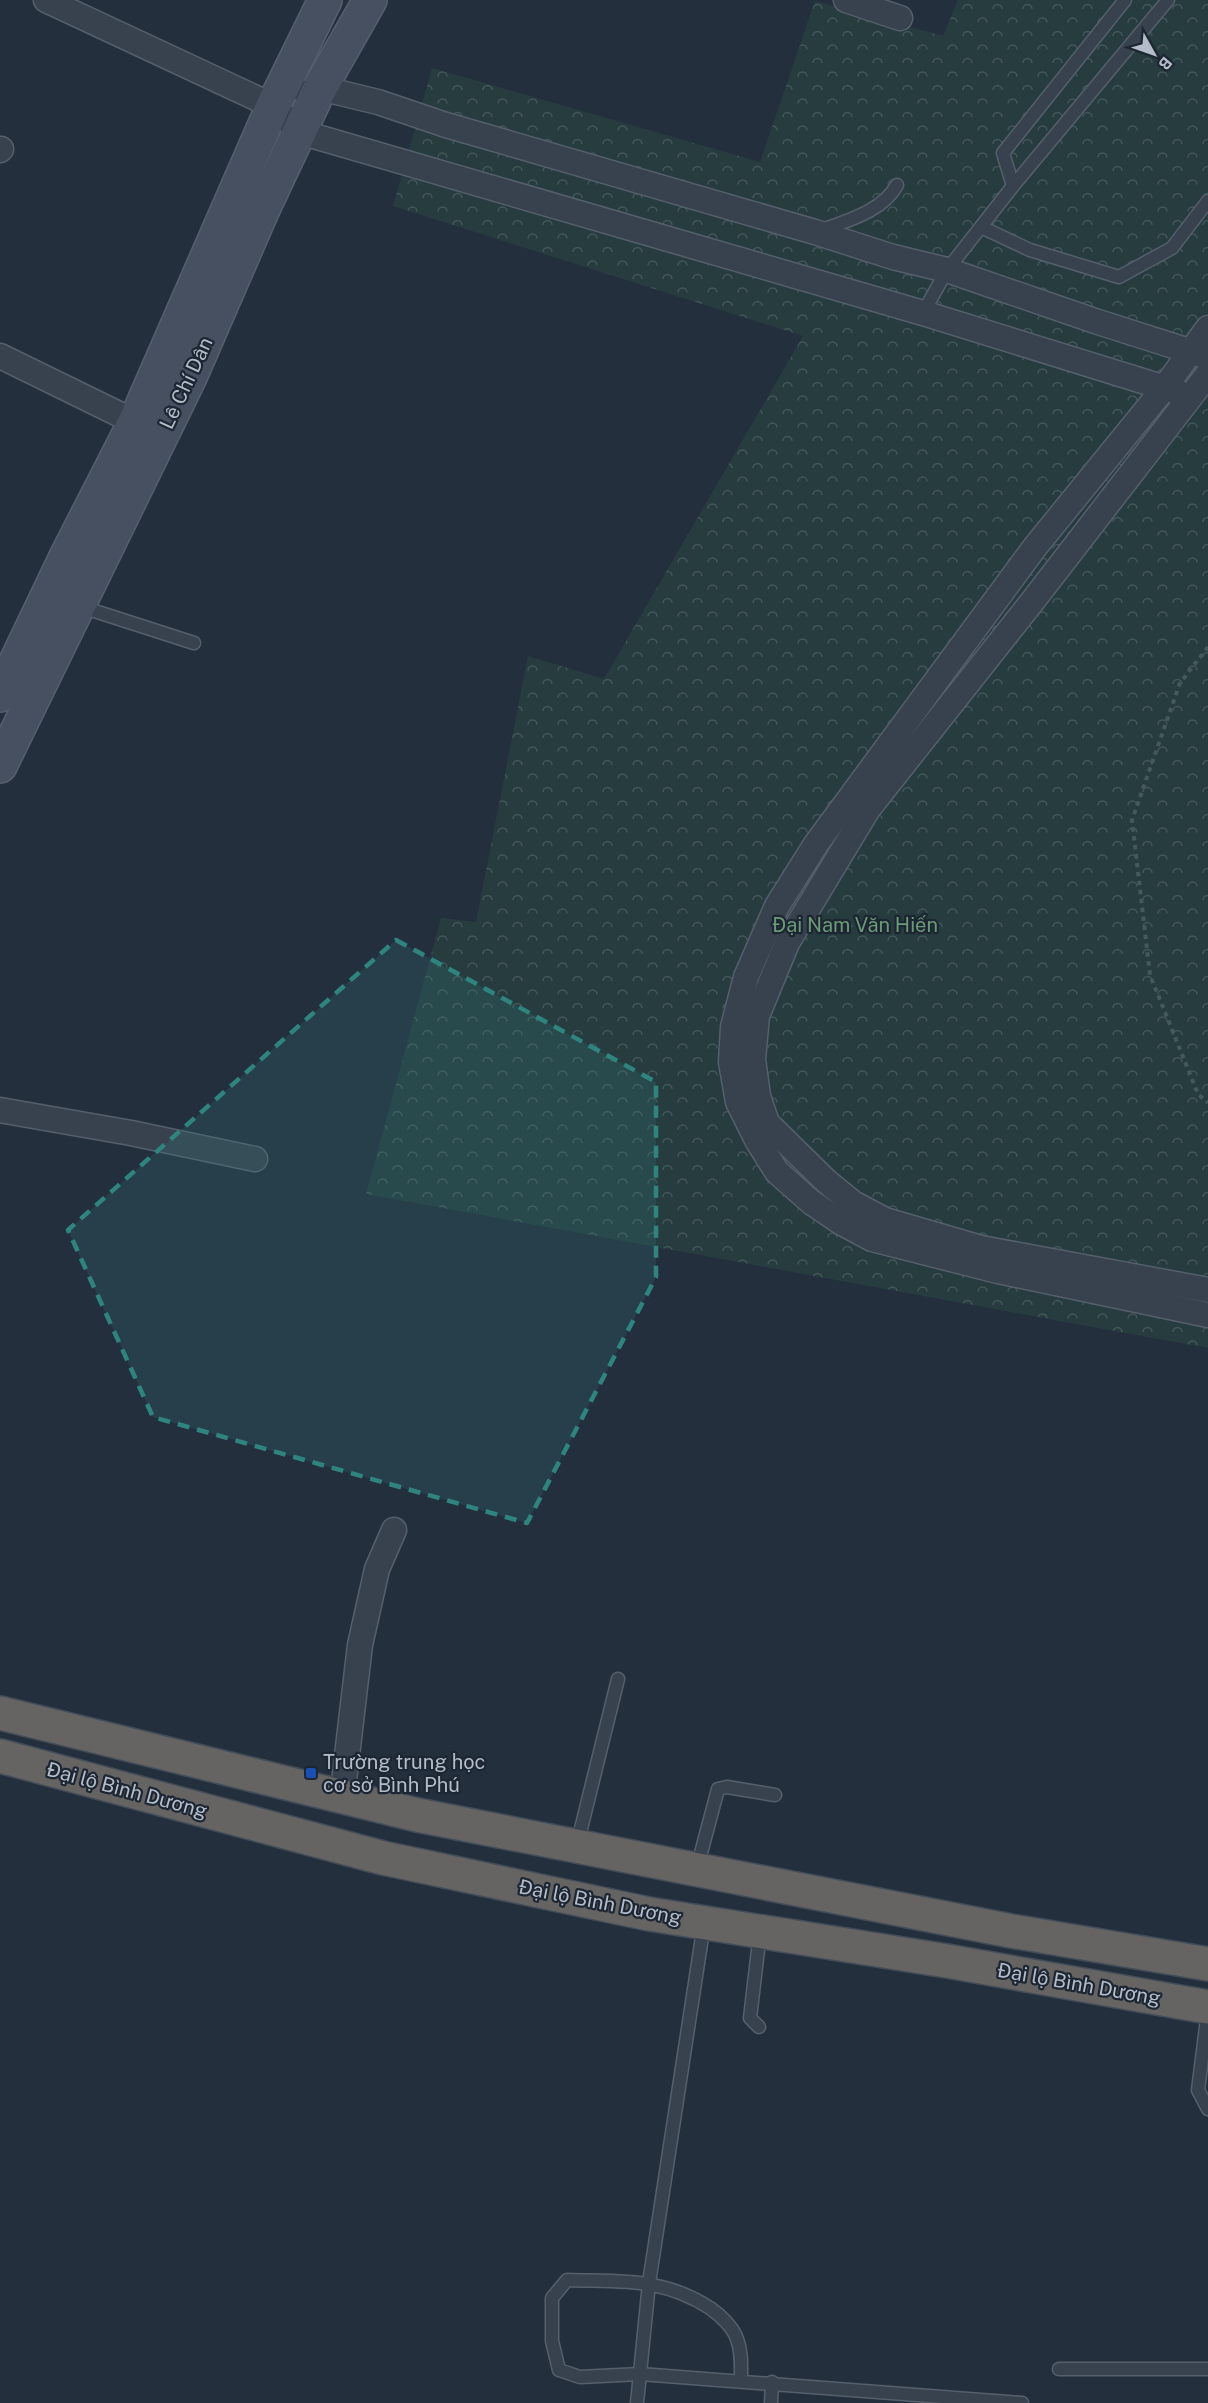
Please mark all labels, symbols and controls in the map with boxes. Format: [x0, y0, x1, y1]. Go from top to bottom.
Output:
north arrow [1124, 24, 1184, 84]
text: B [1154, 53, 1176, 74]
street label: Lê Chí Dân [154, 333, 218, 433]
park label: Đại Nam Văn Hiến [772, 913, 938, 937]
place label: Trường trung học cơ sở Bình Phú [323, 1750, 485, 1797]
street label: Đại lộ Bình Dương [44, 1757, 210, 1823]
marker: Trường trung học cơ sở Bình Phú [304, 1766, 318, 1780]
street label: Đại lộ Bình Dương [517, 1874, 683, 1930]
street label: Đại lộ Bình Dương [995, 1958, 1163, 2010]

